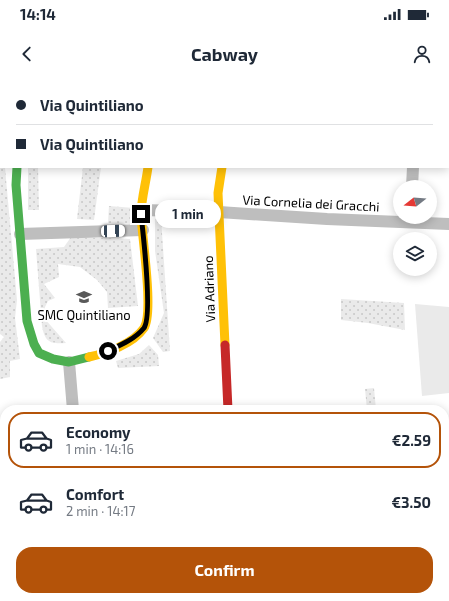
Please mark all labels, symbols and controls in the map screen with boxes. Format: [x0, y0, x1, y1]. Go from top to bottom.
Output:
text: 14:14 [20, 5, 56, 23]
icon: back [16, 43, 38, 65]
text: Cabway [191, 43, 258, 65]
icon: person [411, 43, 433, 65]
text: Via Quintiliano [40, 96, 144, 114]
text: Via Quintiliano [40, 135, 144, 153]
north arrow [393, 180, 437, 224]
map controls [393, 180, 437, 276]
street label: Via Cornelia dei Gracchi [242, 191, 380, 215]
callout: 1 min [155, 200, 221, 228]
route end [132, 205, 150, 223]
text: 1 min [172, 206, 204, 222]
car [101, 225, 125, 237]
button: layers [393, 232, 437, 276]
street label: Via Adriano [200, 255, 218, 323]
school or university icon: SMC Quintiliano [75, 288, 93, 306]
place label: SMC Quintiliano [37, 307, 131, 323]
route start [99, 342, 117, 360]
icon: car [18, 422, 54, 458]
text: Economy [66, 423, 131, 441]
text: €2.59 [392, 431, 431, 449]
text: 1 min · 14:16 [66, 441, 134, 457]
icon: car [18, 484, 54, 520]
text: Comfort [66, 485, 124, 503]
text: €3.50 [391, 493, 431, 511]
text: 2 min · 14:17 [66, 503, 135, 519]
button: Confirm [16, 547, 433, 593]

